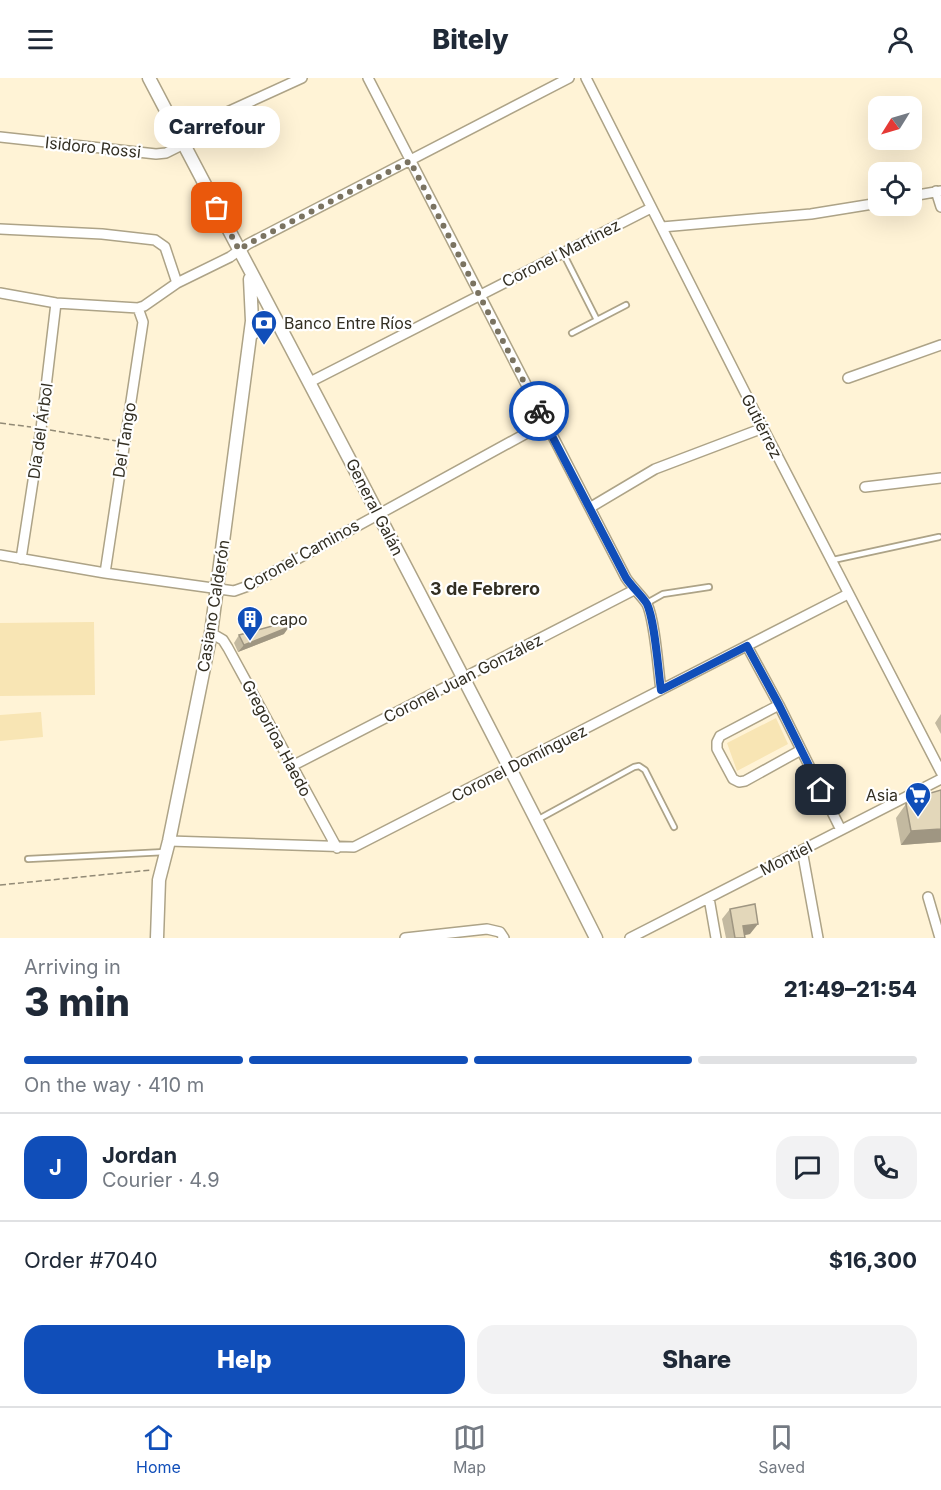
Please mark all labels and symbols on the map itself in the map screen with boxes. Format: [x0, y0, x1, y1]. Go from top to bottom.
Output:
north arrow [868, 96, 922, 150]
callout: Carrefour [154, 106, 280, 148]
street label: Isidoro Rossi [44, 132, 142, 162]
pin [191, 182, 242, 233]
street label: Coronel Martínez [499, 215, 623, 291]
bank icon: Banco Entre Ríos [249, 308, 279, 346]
place label: Banco Entre Ríos [284, 313, 412, 333]
courier [509, 381, 569, 441]
street label: Día del Árbol [23, 382, 57, 480]
street label: Gutiérrez [737, 390, 787, 462]
street label: Del Tango [108, 401, 140, 479]
street label: General Galán [342, 455, 408, 559]
street label: Coronel Caminos [239, 515, 363, 595]
street label: Casiano Calderón [193, 538, 233, 674]
district label: 3 de Febrero [430, 578, 540, 599]
building icon: capo [235, 604, 265, 642]
place label: capo [270, 609, 308, 629]
street label: Coronel Juan González [380, 629, 546, 727]
street label: Gregorioa Haedo [238, 676, 316, 800]
street label: Coronel Domínguez [448, 720, 590, 806]
pin [795, 764, 846, 815]
supermarket icon: Asia [903, 780, 933, 818]
place label: Asia [866, 785, 898, 805]
street label: Montiel [757, 836, 815, 880]

